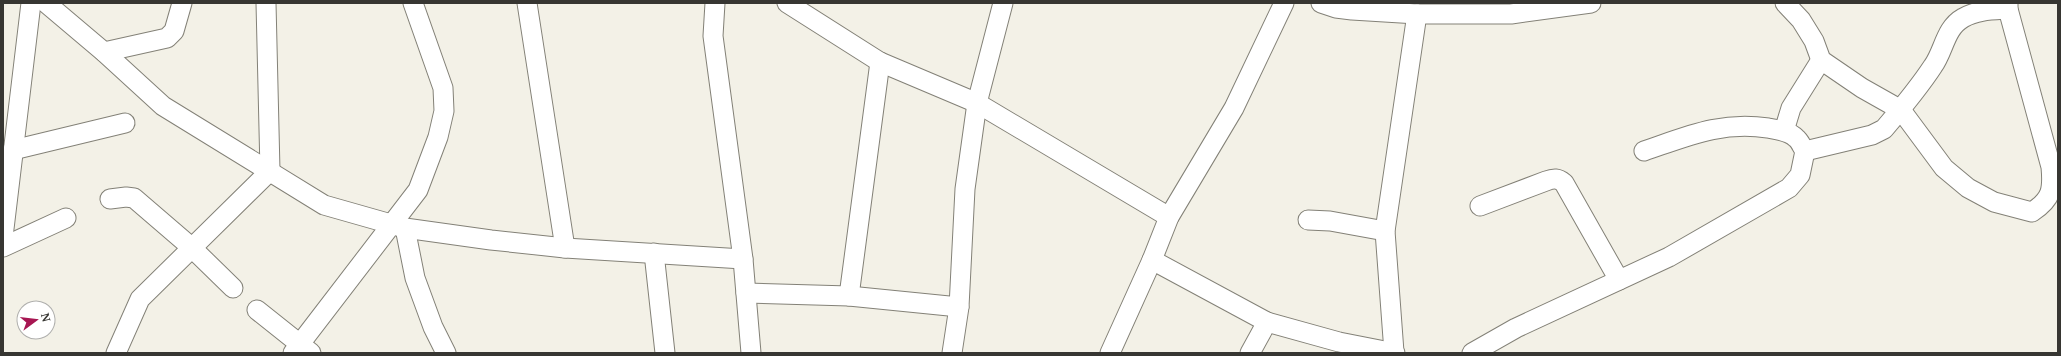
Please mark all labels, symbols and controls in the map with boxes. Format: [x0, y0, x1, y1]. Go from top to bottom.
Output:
north arrow [16, 300, 56, 340]
text: N [38, 311, 55, 324]

